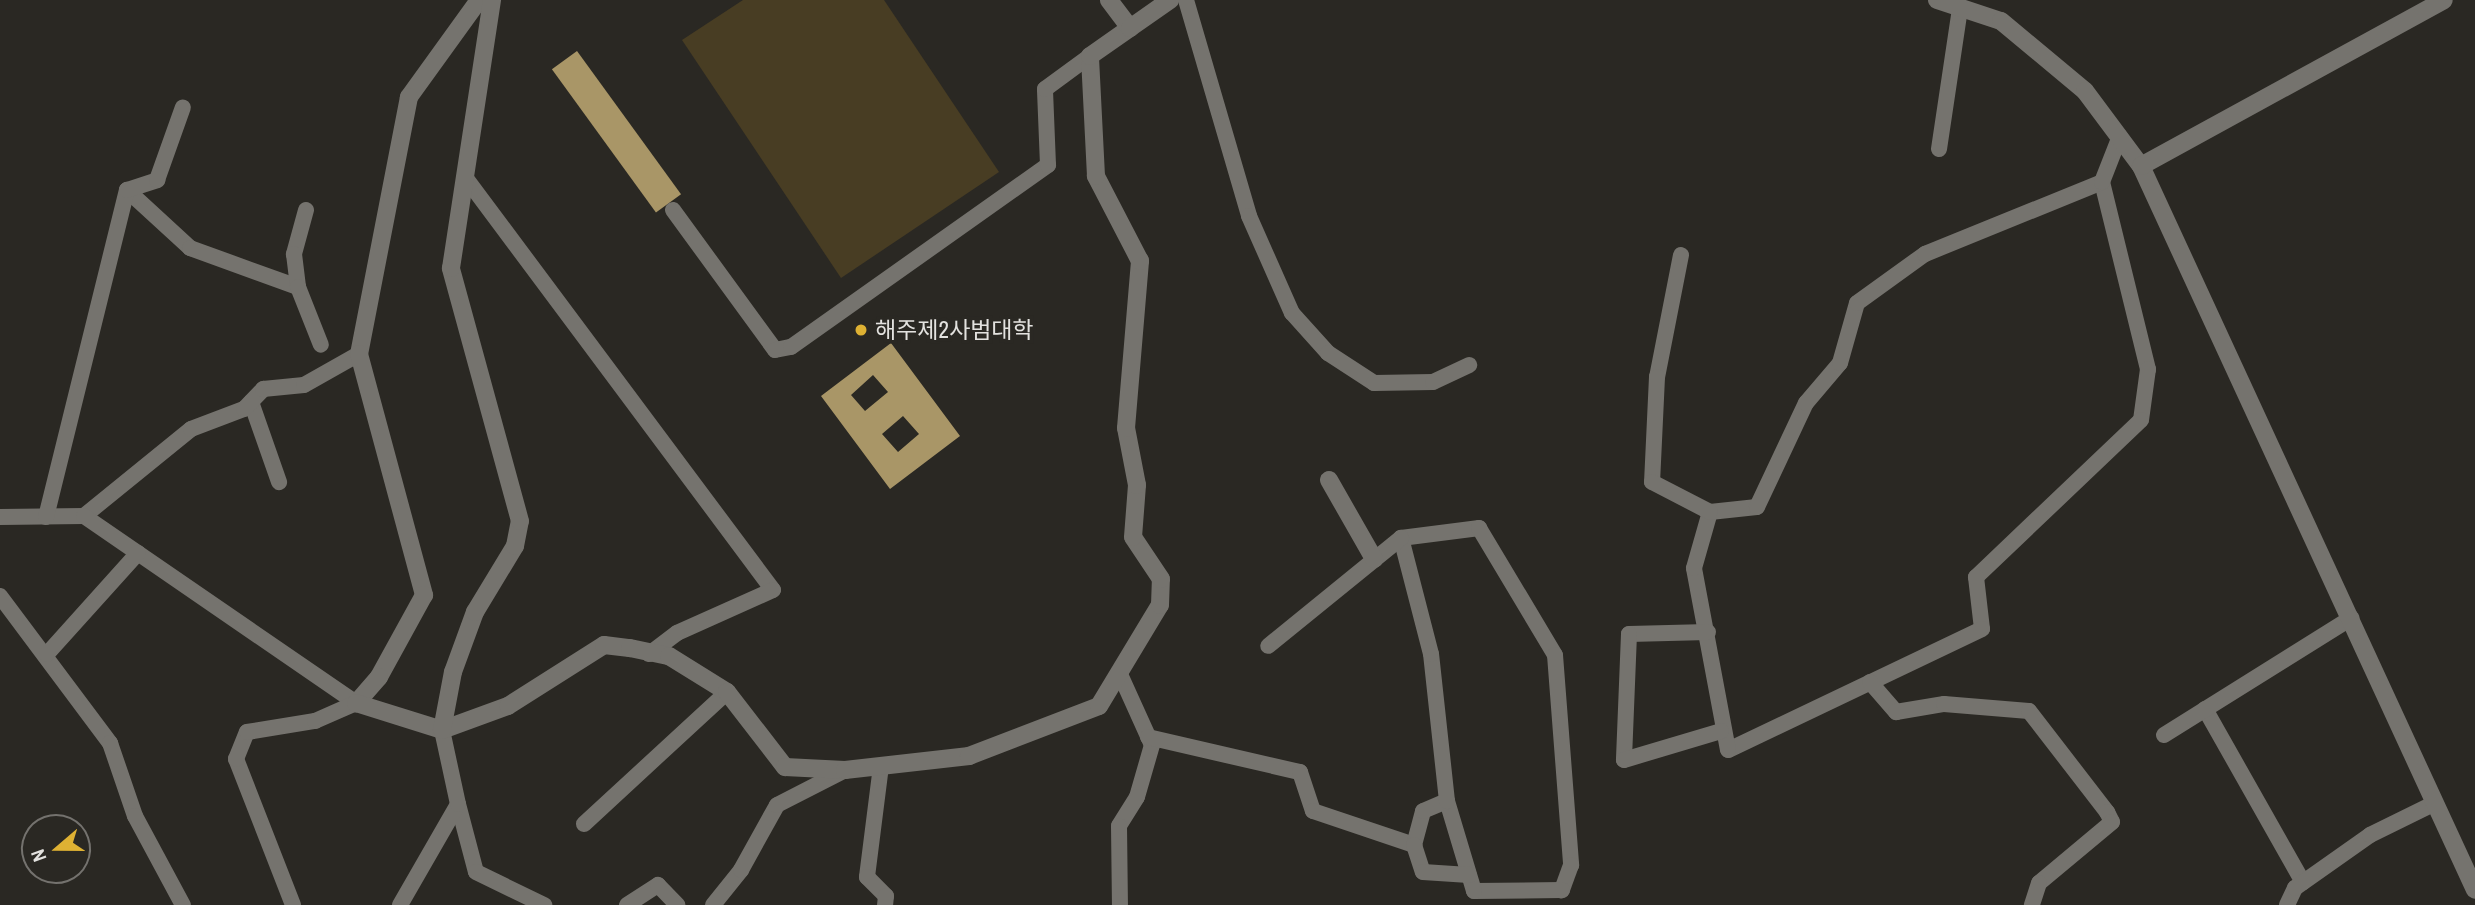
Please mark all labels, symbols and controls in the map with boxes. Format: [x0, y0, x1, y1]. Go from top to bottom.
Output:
place label: 해주제2사범대학 [875, 316, 1034, 344]
marker: 해주제2사범대학 [853, 322, 869, 338]
north arrow [21, 814, 91, 884]
text: N [24, 846, 52, 865]

